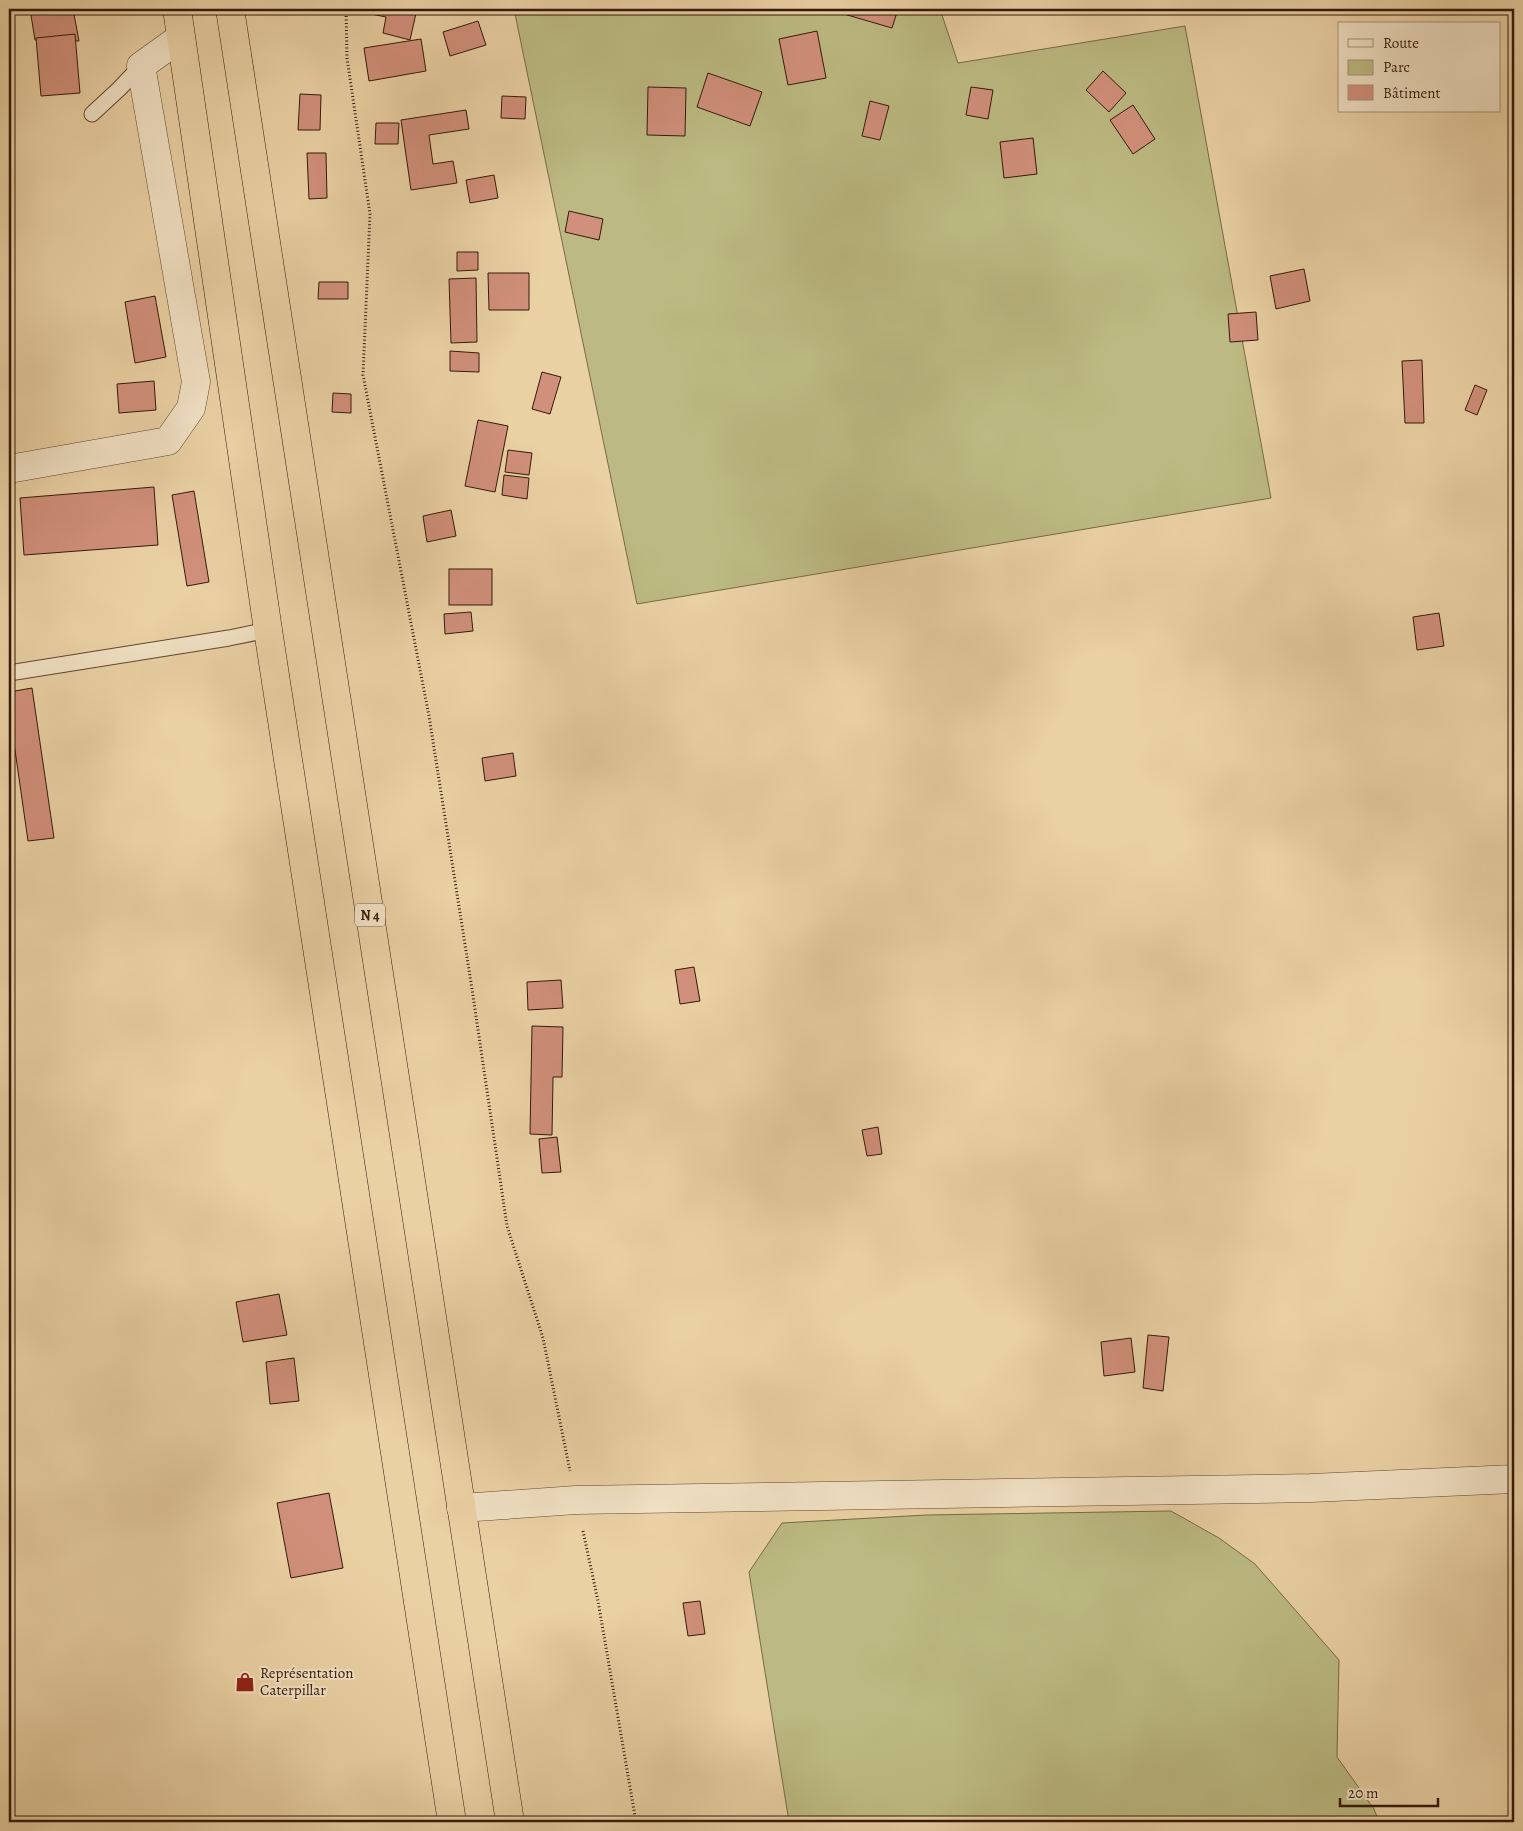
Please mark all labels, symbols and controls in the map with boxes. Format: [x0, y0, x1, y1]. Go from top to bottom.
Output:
legend [1338, 22, 1500, 112]
text: Route [1383, 33, 1419, 53]
text: Parc [1383, 57, 1410, 77]
text: Bâtiment [1383, 83, 1441, 103]
road number: N 4 [355, 904, 385, 926]
place label: Représentation Caterpillar [260, 1663, 353, 1700]
shop icon: Représentation Caterpillar [234, 1671, 256, 1693]
scale bar [1340, 1776, 1438, 1808]
text: 20 m [1348, 1783, 1379, 1803]

